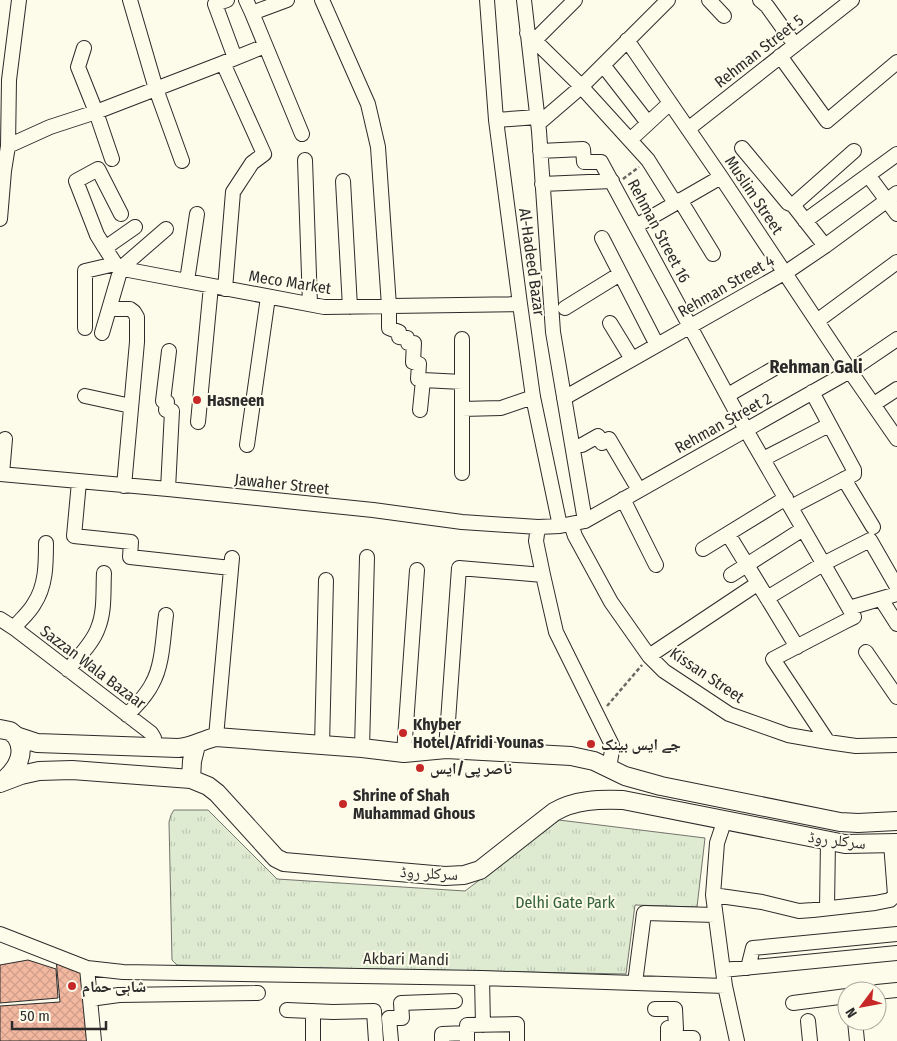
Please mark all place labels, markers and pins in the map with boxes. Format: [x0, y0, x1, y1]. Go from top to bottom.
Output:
place label: Hasneen [207, 391, 265, 410]
marker: Hasneen [191, 394, 203, 406]
place label: Khyber Hotel/Afridi Younas [413, 715, 544, 752]
marker: Khyber Hotel/Afridi Younas [397, 727, 409, 739]
place label: جے ایس بینک [601, 735, 681, 754]
marker: جے ایس بینک [585, 738, 597, 750]
place label: ناصر پی/ایس [430, 759, 512, 778]
marker: ناصر پی/ایس [414, 762, 426, 774]
place label: Shrine of Shah Muhammad Ghous [353, 786, 475, 823]
marker: Shrine of Shah Muhammad Ghous [337, 798, 349, 810]
place label: شاہی حمام [82, 977, 146, 998]
marker: شاہی حمام [66, 980, 78, 992]

